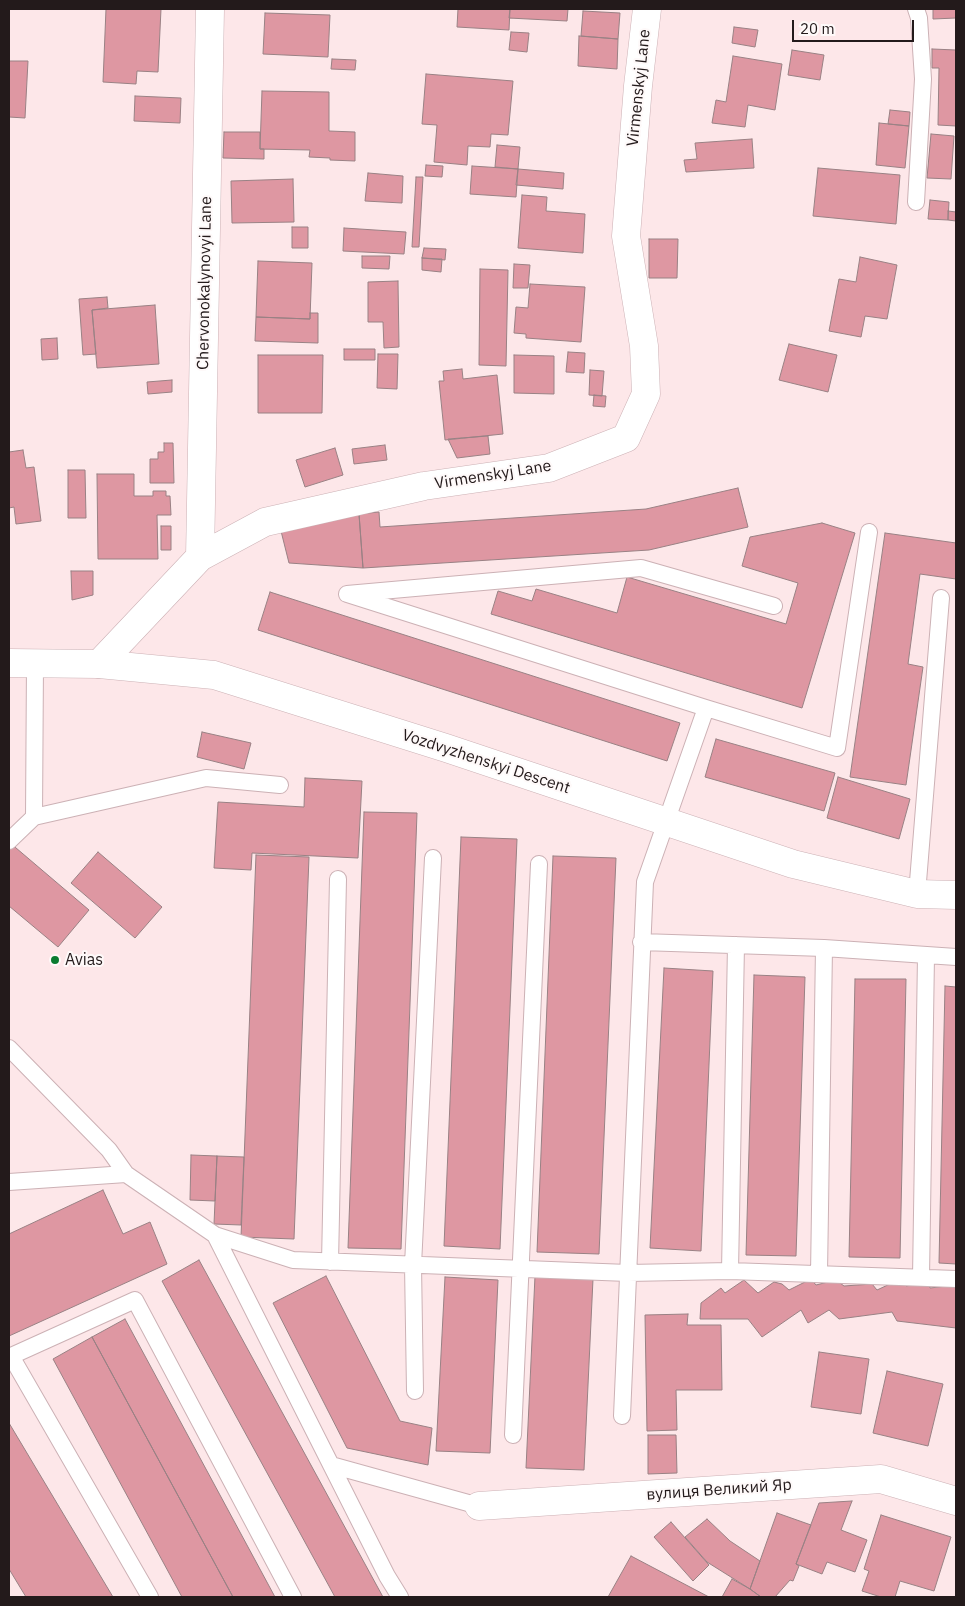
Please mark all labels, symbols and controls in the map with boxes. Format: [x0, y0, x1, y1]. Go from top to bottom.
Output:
scale bar [795, 10, 918, 42]
text: 20 m [800, 19, 835, 38]
street label: Virmenskyj Lane [623, 28, 655, 148]
street label: Chervonokalynovyi Lane [194, 196, 216, 370]
street label: Virmenskyj Lane [433, 456, 553, 494]
street label: Vozdvyzhenskyi Descent [400, 726, 572, 798]
place label: Avias [65, 950, 103, 970]
marker: Avias [49, 954, 61, 966]
street label: вулиця Великий Яр [646, 1475, 792, 1505]

